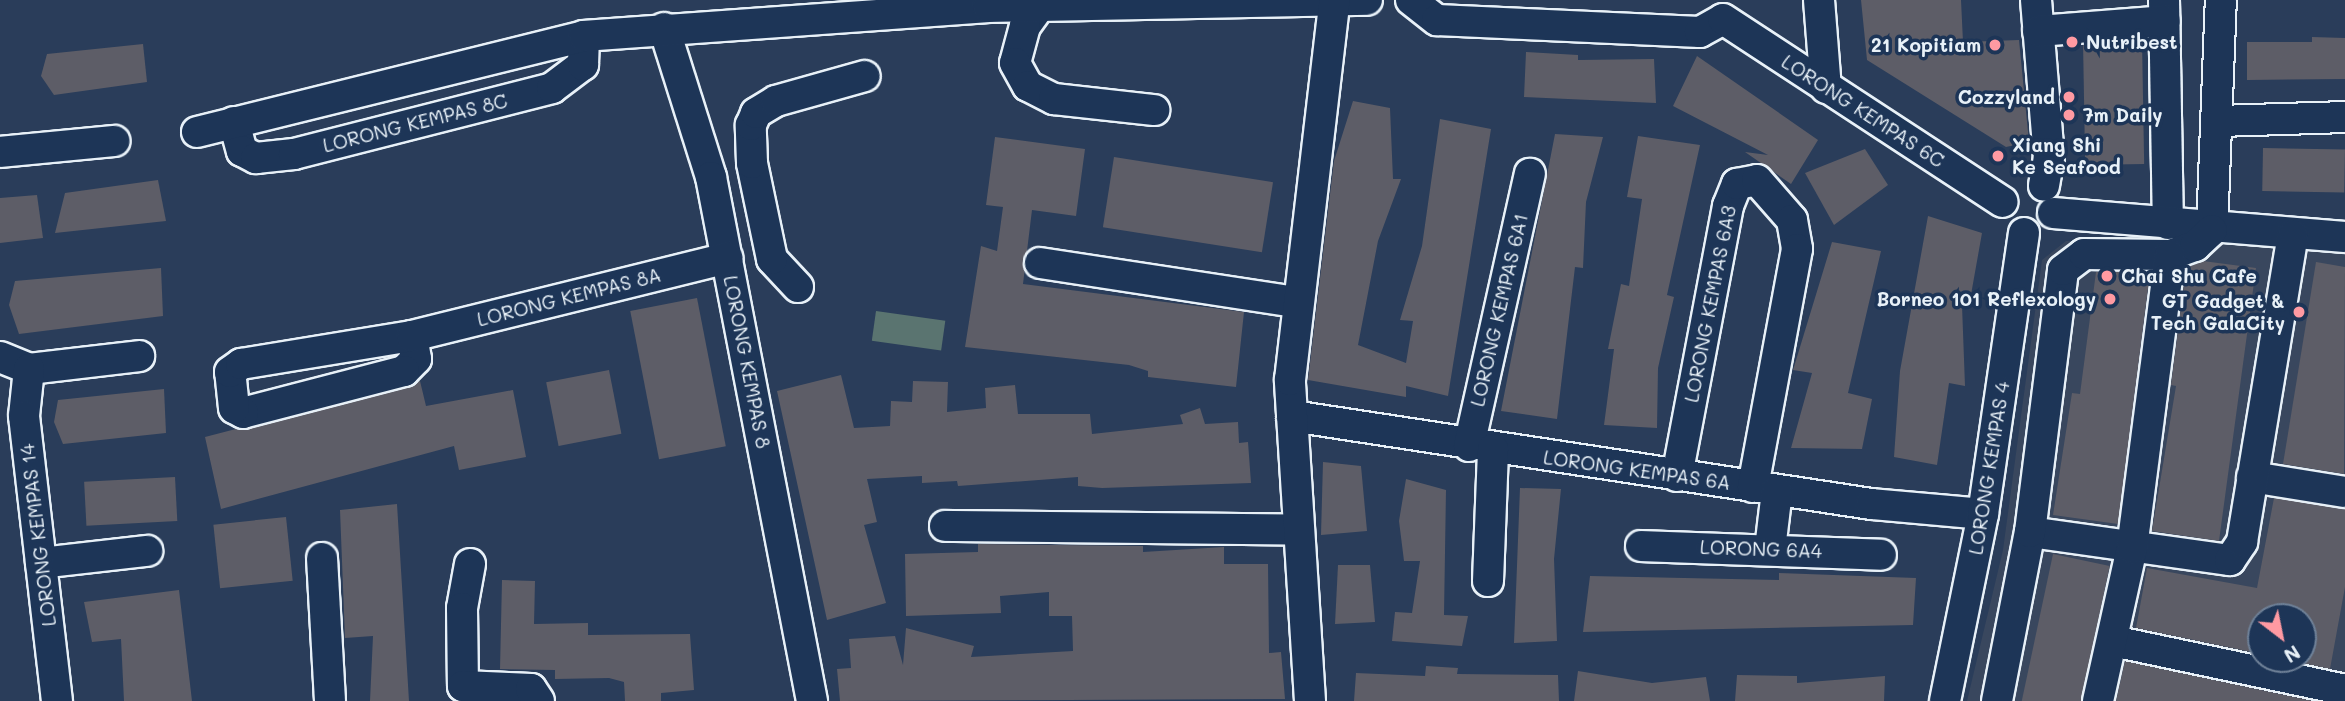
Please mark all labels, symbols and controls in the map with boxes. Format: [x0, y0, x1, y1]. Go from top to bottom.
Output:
place label: Nutribest [2086, 31, 2177, 53]
place label: 21 Kopitiam [1871, 34, 1981, 56]
marker: Nutribest [2064, 34, 2080, 50]
marker: 21 Kopitiam [1987, 37, 2003, 53]
street label: LORONG KEMPAS 6C [1778, 50, 1948, 172]
place label: Cozzyland [1958, 86, 2055, 108]
street label: LORONG KEMPAS 8C [321, 89, 509, 157]
marker: Cozzyland [2061, 89, 2077, 105]
place label: 7m Daily [2083, 104, 2163, 126]
marker: 7m Daily [2061, 107, 2077, 123]
place label: Xiang Shi Ke Seafood [2012, 134, 2121, 178]
marker: Xiang Shi Ke Seafood [1990, 148, 2006, 164]
street label: LORONG KEMPAS 6A3 [1680, 204, 1740, 404]
street label: LORONG KEMPAS 6A1 [1466, 211, 1532, 409]
street label: LORONG KEMPAS 8A [475, 263, 663, 331]
place label: Chai Shu Cafe [2121, 265, 2257, 287]
marker: Chai Shu Cafe [2099, 268, 2115, 284]
street label: LORONG KEMPAS 8 [719, 274, 775, 450]
place label: Borneo 101 Reflexology [1876, 288, 2096, 310]
place label: GT Gadget & Tech GalaCity [2151, 290, 2285, 334]
marker: Borneo 101 Reflexology [2102, 291, 2118, 307]
marker: GT Gadget & Tech GalaCity [2291, 304, 2307, 320]
street label: LORONG KEMPAS 4 [1964, 380, 2014, 556]
street label: LORONG KEMPAS 14 [15, 442, 61, 628]
street label: LORONG KEMPAS 6A [1542, 446, 1732, 494]
street label: LORONG 6A4 [1700, 535, 1822, 563]
north arrow [2247, 603, 2317, 673]
text: N [2280, 640, 2305, 669]

